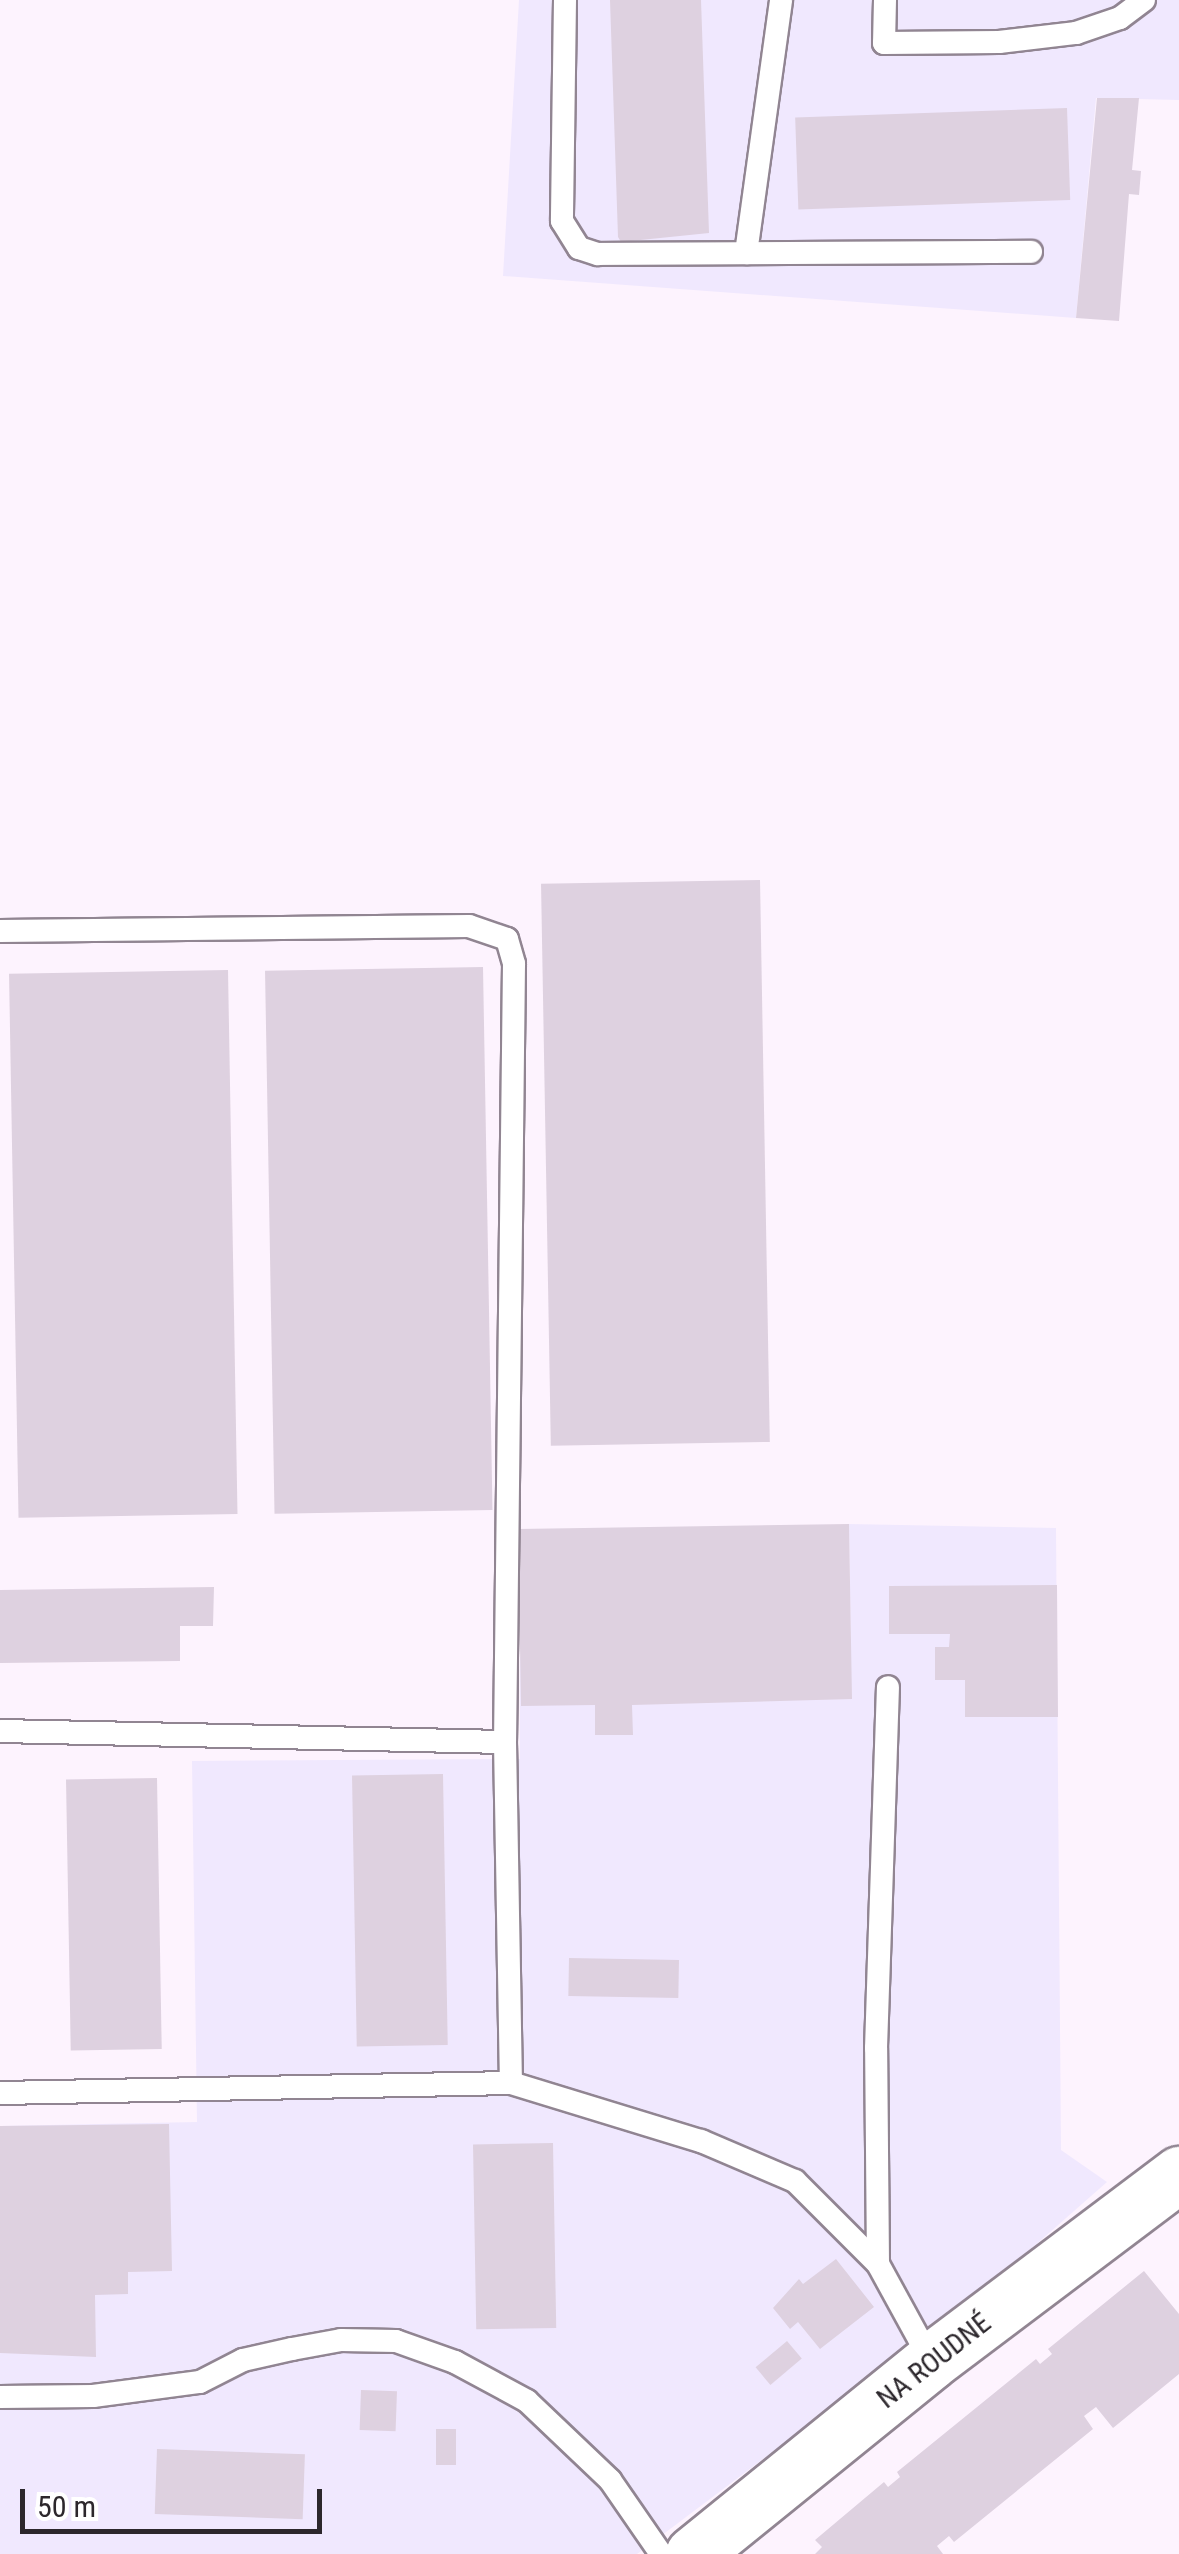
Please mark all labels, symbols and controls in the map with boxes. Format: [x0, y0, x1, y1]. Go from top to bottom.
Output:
street label: NA ROUDNÉ [871, 2306, 997, 2416]
scale bar [25, 2469, 328, 2531]
text: 50 m [37, 2489, 96, 2524]

